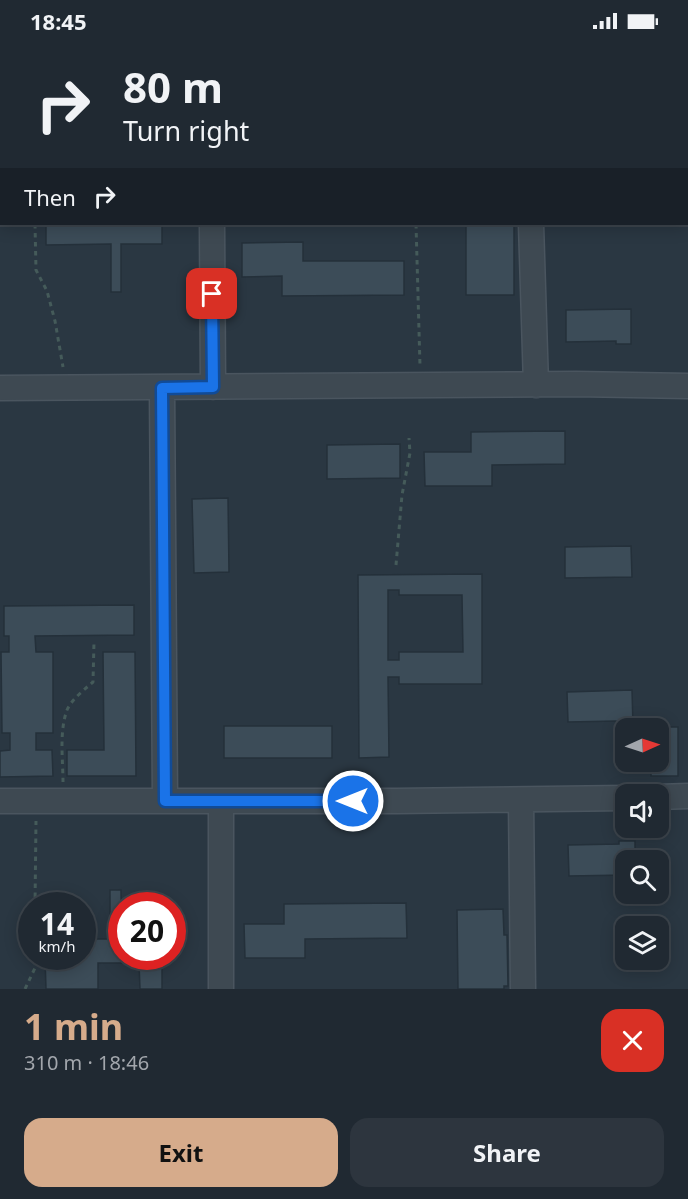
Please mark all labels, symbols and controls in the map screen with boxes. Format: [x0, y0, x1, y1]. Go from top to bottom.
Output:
text: 18:45 [30, 6, 87, 36]
text: 80 m [123, 58, 223, 115]
icon: right [24, 66, 102, 144]
text: Turn right [123, 112, 249, 149]
icon: right [88, 180, 121, 213]
text: Then [24, 182, 76, 212]
pin [186, 268, 237, 319]
icon: arrive [195, 277, 228, 310]
north arrow [615, 718, 669, 772]
map controls [615, 718, 669, 970]
position arrow [321, 769, 385, 833]
button: sound [615, 784, 669, 838]
button: search [615, 850, 669, 904]
speed limit sign: 20 [108, 892, 186, 970]
text: 14 [40, 903, 74, 944]
button: layers [615, 916, 669, 970]
text: km/h [39, 936, 75, 956]
text: 1 min [24, 1002, 123, 1051]
button: close [601, 1009, 664, 1072]
text: 310 m · 18:46 [24, 1049, 149, 1076]
button: Exit [24, 1118, 338, 1187]
button: Share [350, 1118, 664, 1187]

